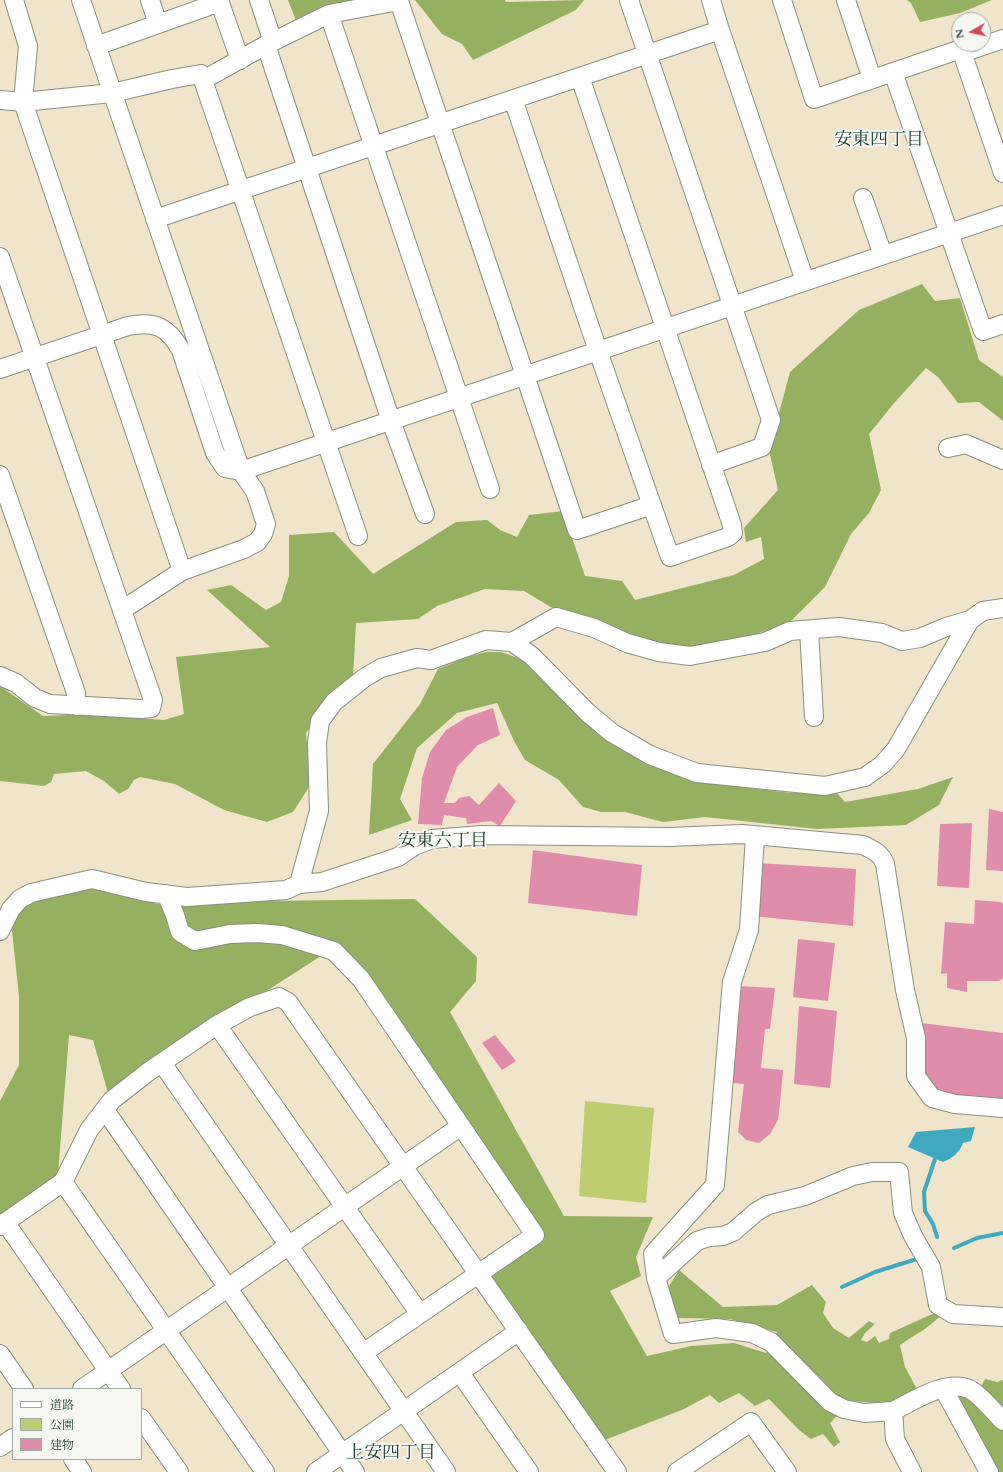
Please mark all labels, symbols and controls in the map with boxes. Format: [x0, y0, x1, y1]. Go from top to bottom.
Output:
north arrow [951, 12, 991, 52]
text: N [951, 28, 968, 40]
district label: 安東四丁目 [834, 130, 924, 152]
district label: 安東六丁目 [398, 831, 488, 853]
legend [12, 1388, 142, 1460]
text: 道路 [50, 1397, 74, 1413]
text: 公園 [50, 1417, 74, 1433]
text: 建物 [50, 1437, 74, 1453]
district label: 上安四丁目 [346, 1443, 436, 1465]

